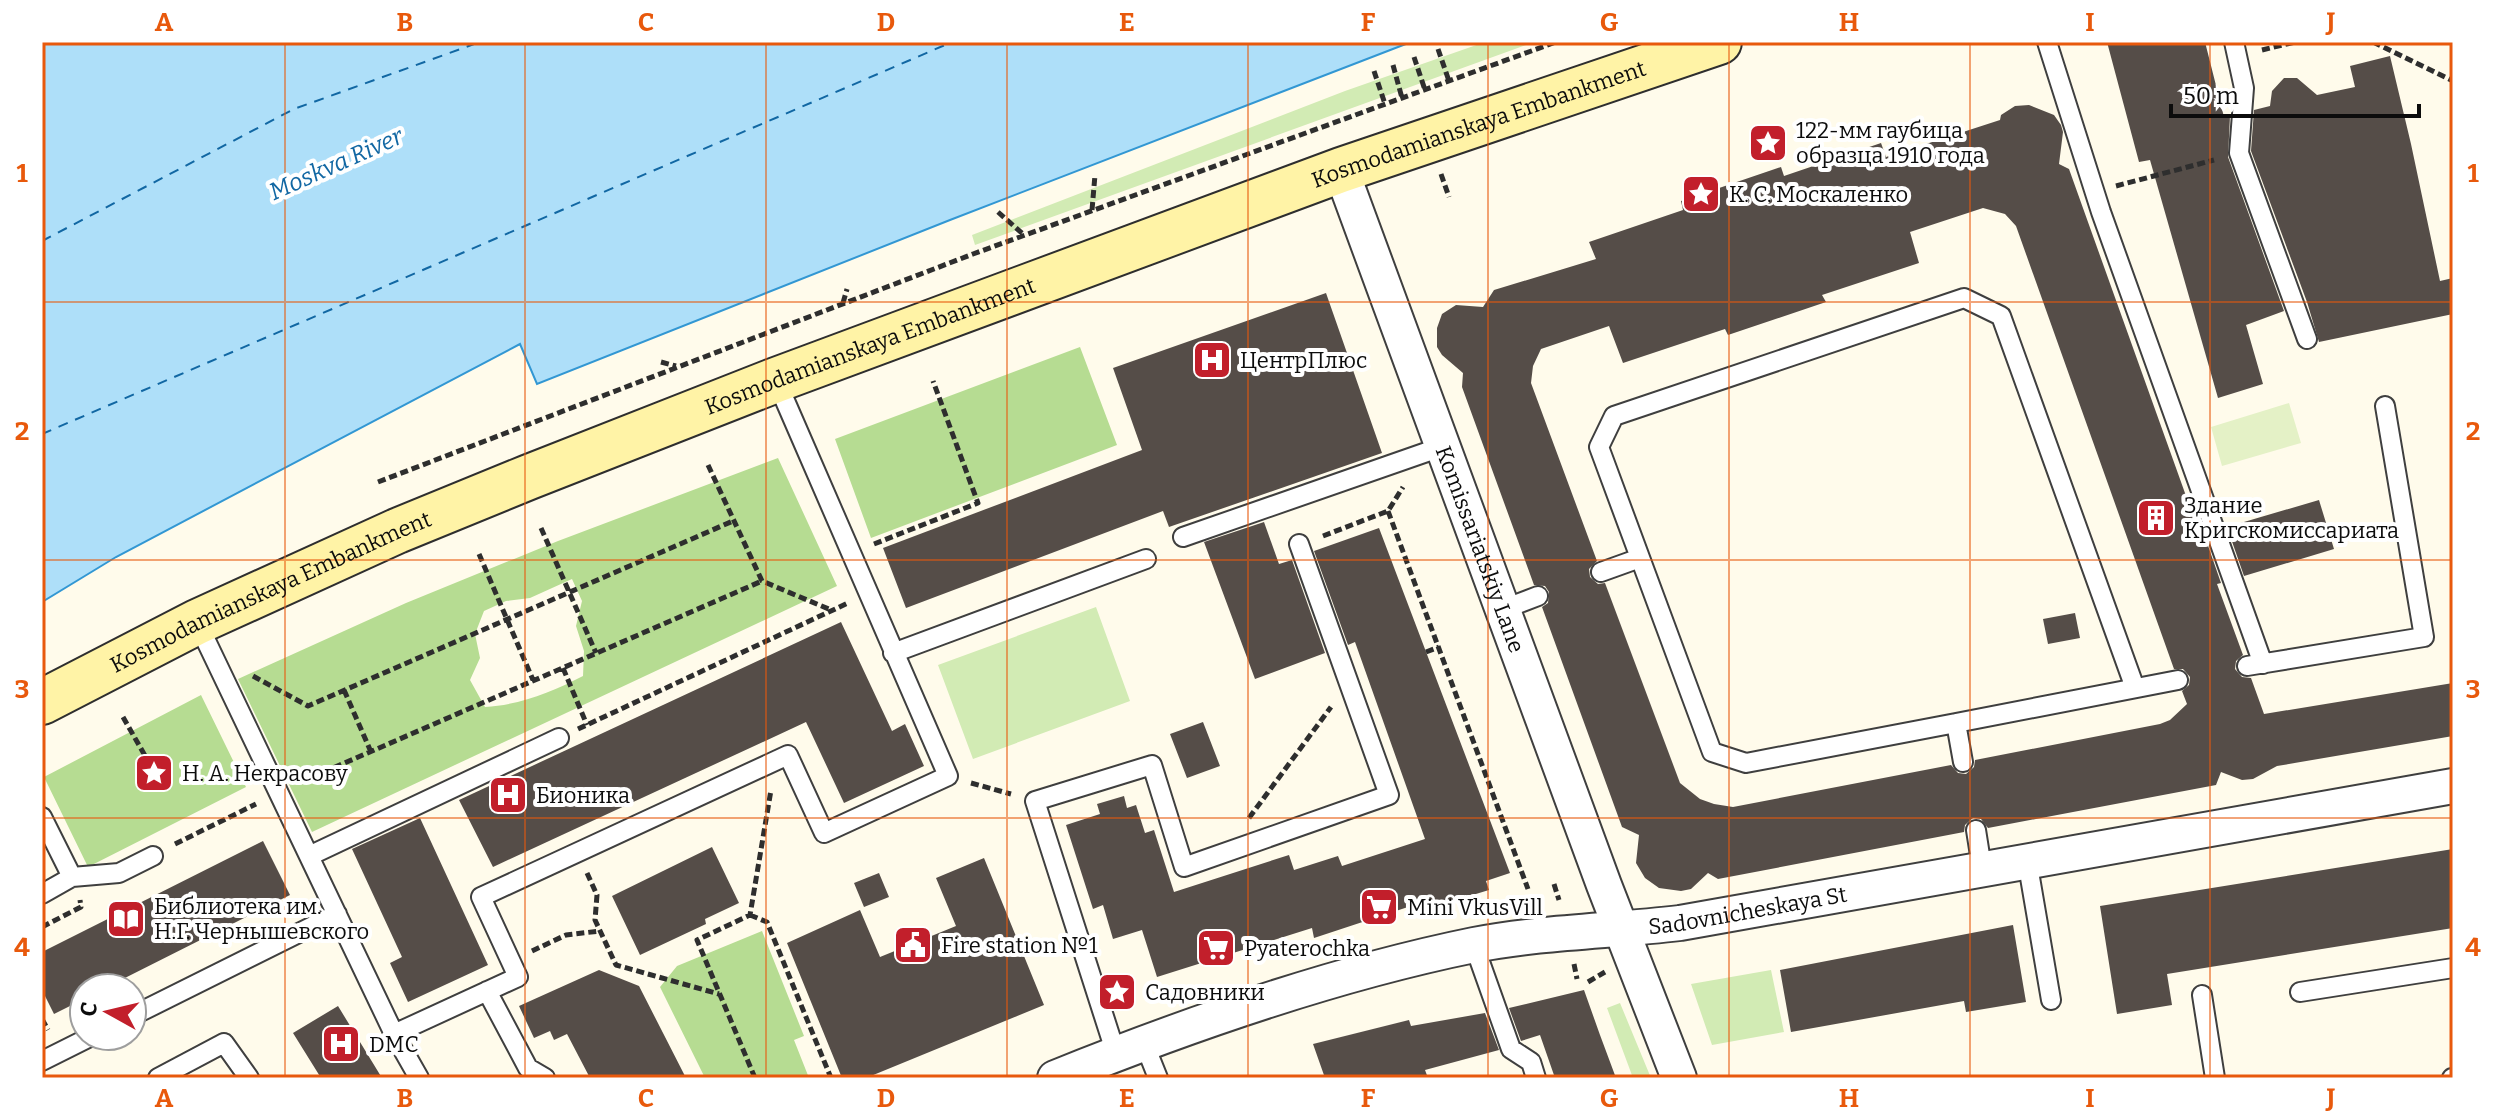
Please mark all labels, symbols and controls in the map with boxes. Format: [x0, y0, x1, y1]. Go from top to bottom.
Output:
text: A [155, 7, 174, 38]
text: B [397, 7, 413, 38]
text: C [638, 7, 654, 38]
text: D [877, 7, 895, 38]
text: E [1119, 7, 1135, 38]
text: F [1361, 7, 1376, 38]
text: G [1600, 7, 1619, 38]
text: H [1839, 7, 1859, 38]
text: I [2085, 7, 2095, 38]
text: J [2325, 7, 2336, 38]
street label: Kosmodamianskaya Embankment [1308, 54, 1649, 193]
scale bar [2171, 68, 2419, 118]
text: 50 m [2183, 82, 2239, 110]
place label: 122-мм гаубица образца 1910 года [1796, 117, 1985, 169]
water label: Moskva River [265, 122, 408, 206]
place icon: 122-мм гаубица образца 1910 года [1747, 122, 1789, 164]
text: 1 [16, 158, 28, 189]
text: 1 [2467, 158, 2479, 189]
place icon: К. С. Москаленко [1680, 173, 1722, 215]
place label: К. С. Москаленко [1729, 181, 1908, 208]
street label: Kosmodamianskaya Embankment [701, 271, 1039, 420]
hospital icon: ЦентрПлюс [1191, 339, 1233, 381]
place label: ЦентрПлюс [1240, 347, 1367, 374]
text: 2 [15, 416, 29, 447]
text: 2 [2466, 416, 2480, 447]
street label: Komissariatskiy Lane [1430, 442, 1531, 656]
place label: Здание Кригскомиссариата [2184, 492, 2399, 544]
building icon: Здание Кригскомиссариата [2135, 497, 2177, 539]
street label: Kosmodamianskaya Embankment [105, 505, 435, 678]
text: 3 [15, 674, 29, 705]
text: 3 [2466, 674, 2480, 705]
place icon: Н. А. Некрасову [133, 752, 175, 794]
place label: Н. А. Некрасову [182, 760, 348, 787]
hospital icon: Бионика [487, 774, 529, 816]
place label: Бионика [536, 782, 630, 809]
street label: Sadovnicheskaya St [1647, 880, 1849, 940]
supermarket icon: Mini VkusVill [1358, 886, 1400, 928]
place label: Библиотека им. Н.Г. Чернышевского [154, 893, 369, 945]
place label: Mini VkusVill [1407, 894, 1543, 921]
library icon: Библиотека им. Н.Г. Чернышевского [105, 898, 147, 940]
public building icon: Fire station №1 [892, 924, 934, 966]
supermarket icon: Pyaterochka [1195, 927, 1237, 969]
text: 4 [14, 932, 30, 963]
place label: Fire station №1 [941, 932, 1098, 959]
text: 4 [2465, 932, 2481, 963]
place label: Pyaterochka [1244, 935, 1370, 962]
place icon: Садовники [1096, 971, 1138, 1013]
north arrow [68, 972, 148, 1052]
place label: Садовники [1145, 979, 1265, 1006]
text: С [74, 1000, 103, 1018]
hospital icon: DMC [320, 1023, 362, 1065]
place label: DMC [369, 1031, 419, 1058]
text: A [155, 1083, 174, 1114]
text: B [397, 1083, 413, 1114]
text: C [638, 1083, 654, 1114]
text: D [877, 1083, 895, 1114]
text: E [1119, 1083, 1135, 1114]
text: F [1361, 1083, 1376, 1114]
text: G [1600, 1083, 1619, 1114]
text: H [1839, 1083, 1859, 1114]
text: I [2085, 1083, 2095, 1114]
text: J [2325, 1083, 2336, 1114]

